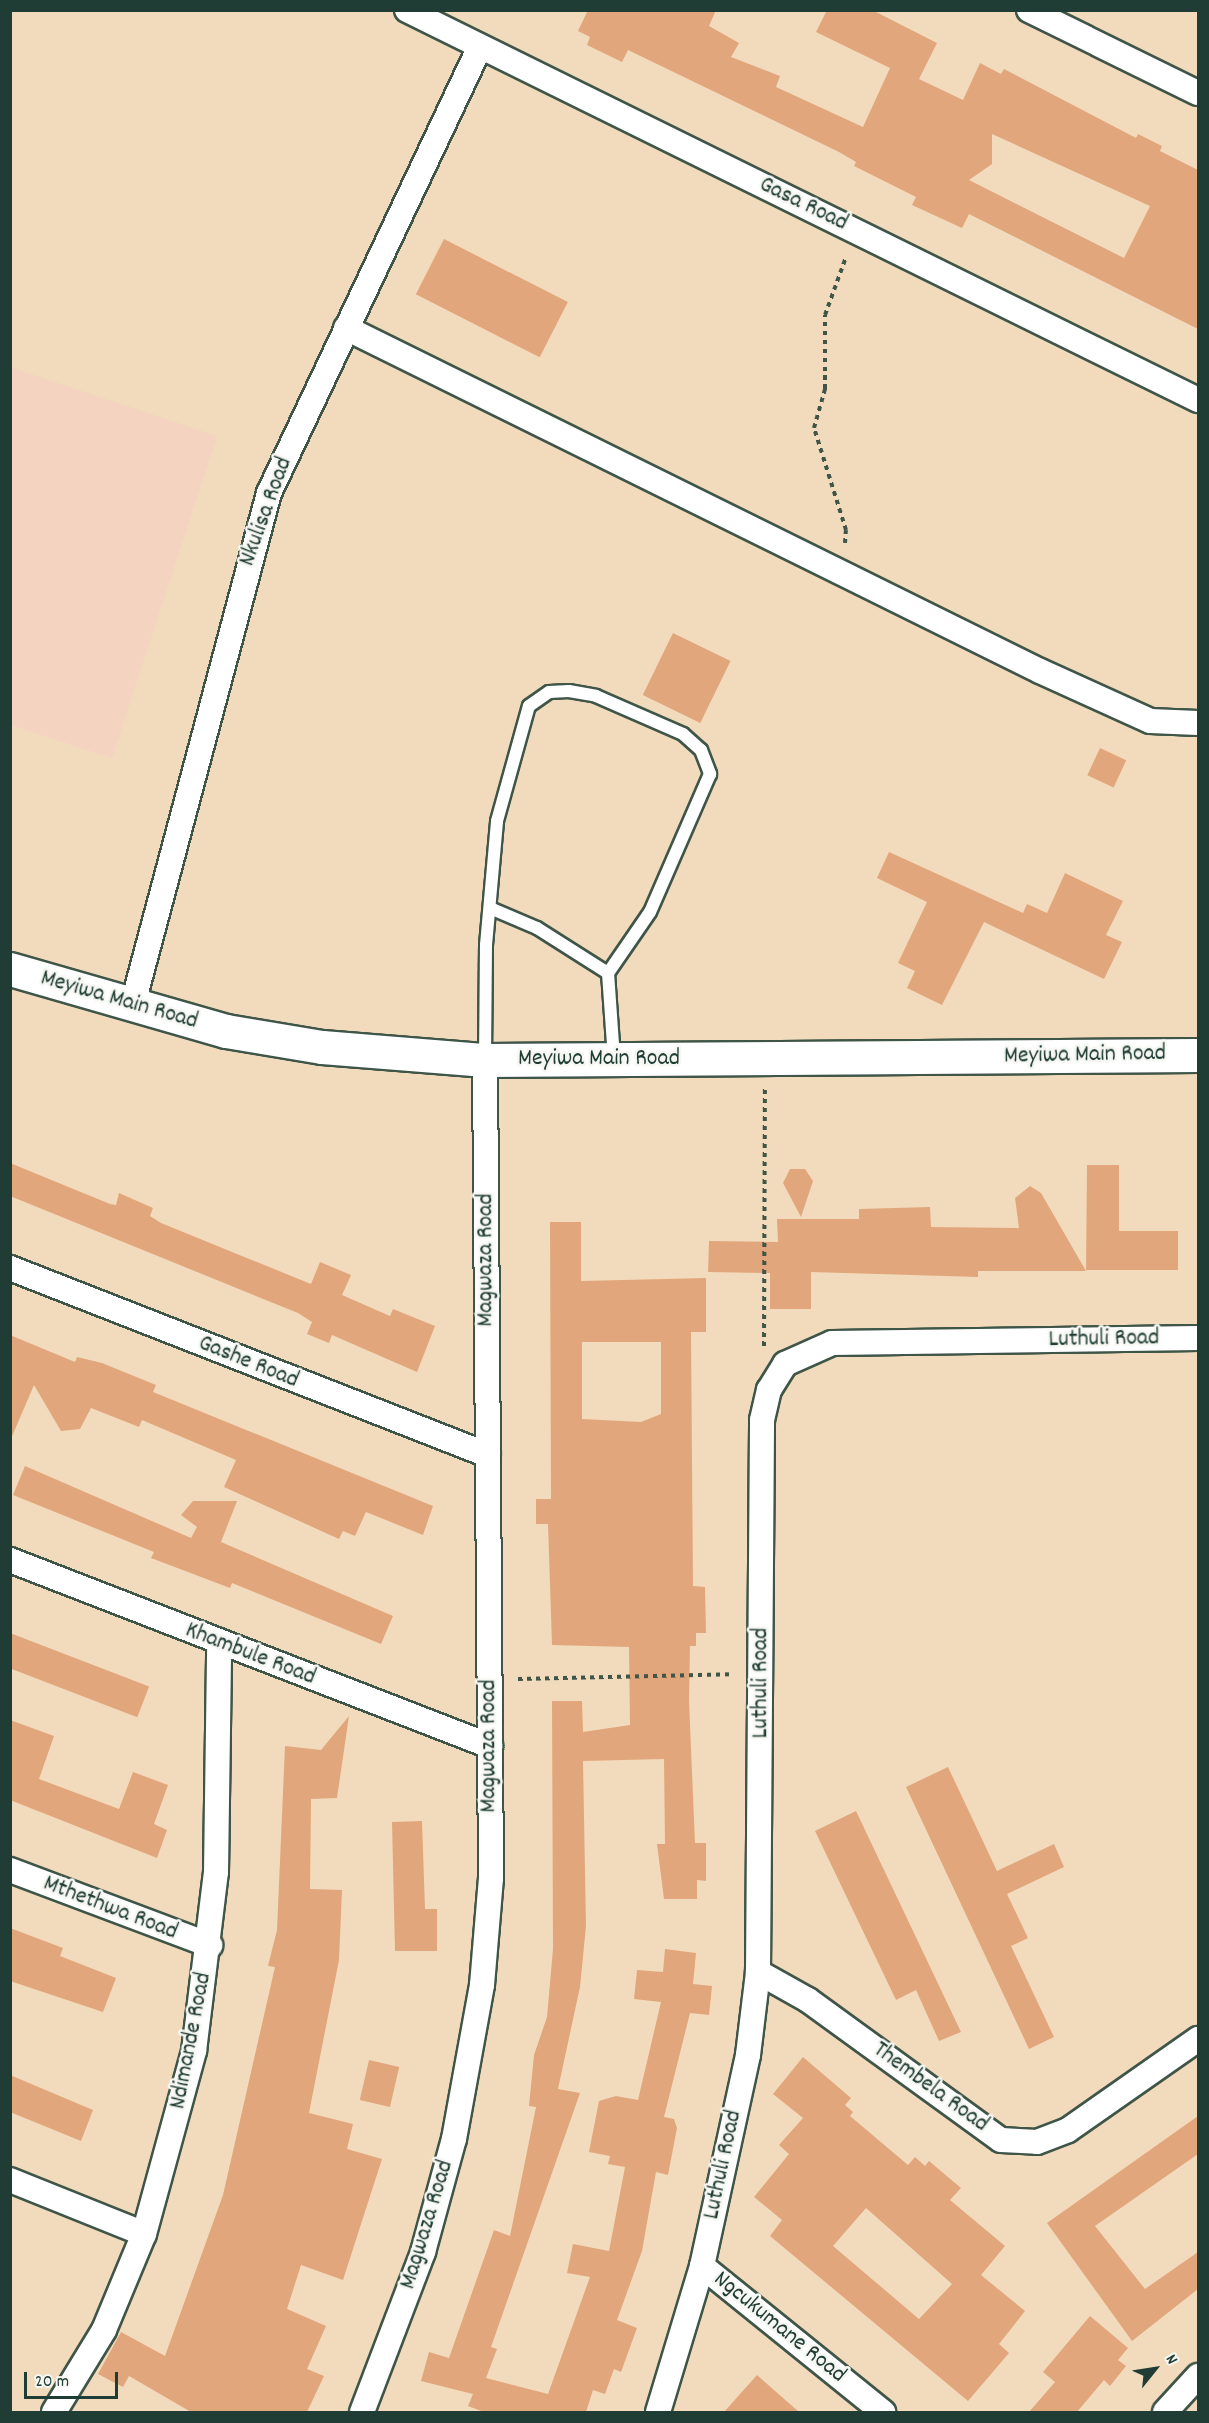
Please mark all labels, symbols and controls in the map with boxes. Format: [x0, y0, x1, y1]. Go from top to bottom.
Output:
street label: Gasa Road [754, 171, 852, 239]
street label: Nkulisa Road [234, 454, 300, 570]
street label: Meyiwa Main Road [37, 965, 201, 1037]
street label: Meyiwa Main Road [1004, 1040, 1166, 1072]
street label: Meyiwa Main Road [518, 1046, 680, 1074]
street label: Magwaza Road [473, 1193, 501, 1327]
street label: Luthuli Road [1048, 1325, 1160, 1355]
street label: Gashe Road [194, 1330, 302, 1396]
street label: Khambule Road [181, 1617, 319, 1693]
street label: Luthuli Road [748, 1628, 776, 1738]
street label: Magwaza Road [476, 1679, 504, 1813]
street label: Mthethwa Road [39, 1870, 181, 1948]
street label: Ndimande Road [165, 1970, 219, 2112]
street label: Thembela Road [867, 2036, 993, 2140]
street label: Luthuli Road [698, 2108, 750, 2222]
street label: Magwaza Road [395, 2157, 461, 2293]
street label: Ngcukumane Road [707, 2266, 851, 2390]
north arrow [1125, 2339, 1185, 2399]
text: N [1159, 2351, 1183, 2369]
scale bar [27, 2360, 122, 2398]
text: 20 m [35, 2370, 69, 2395]

